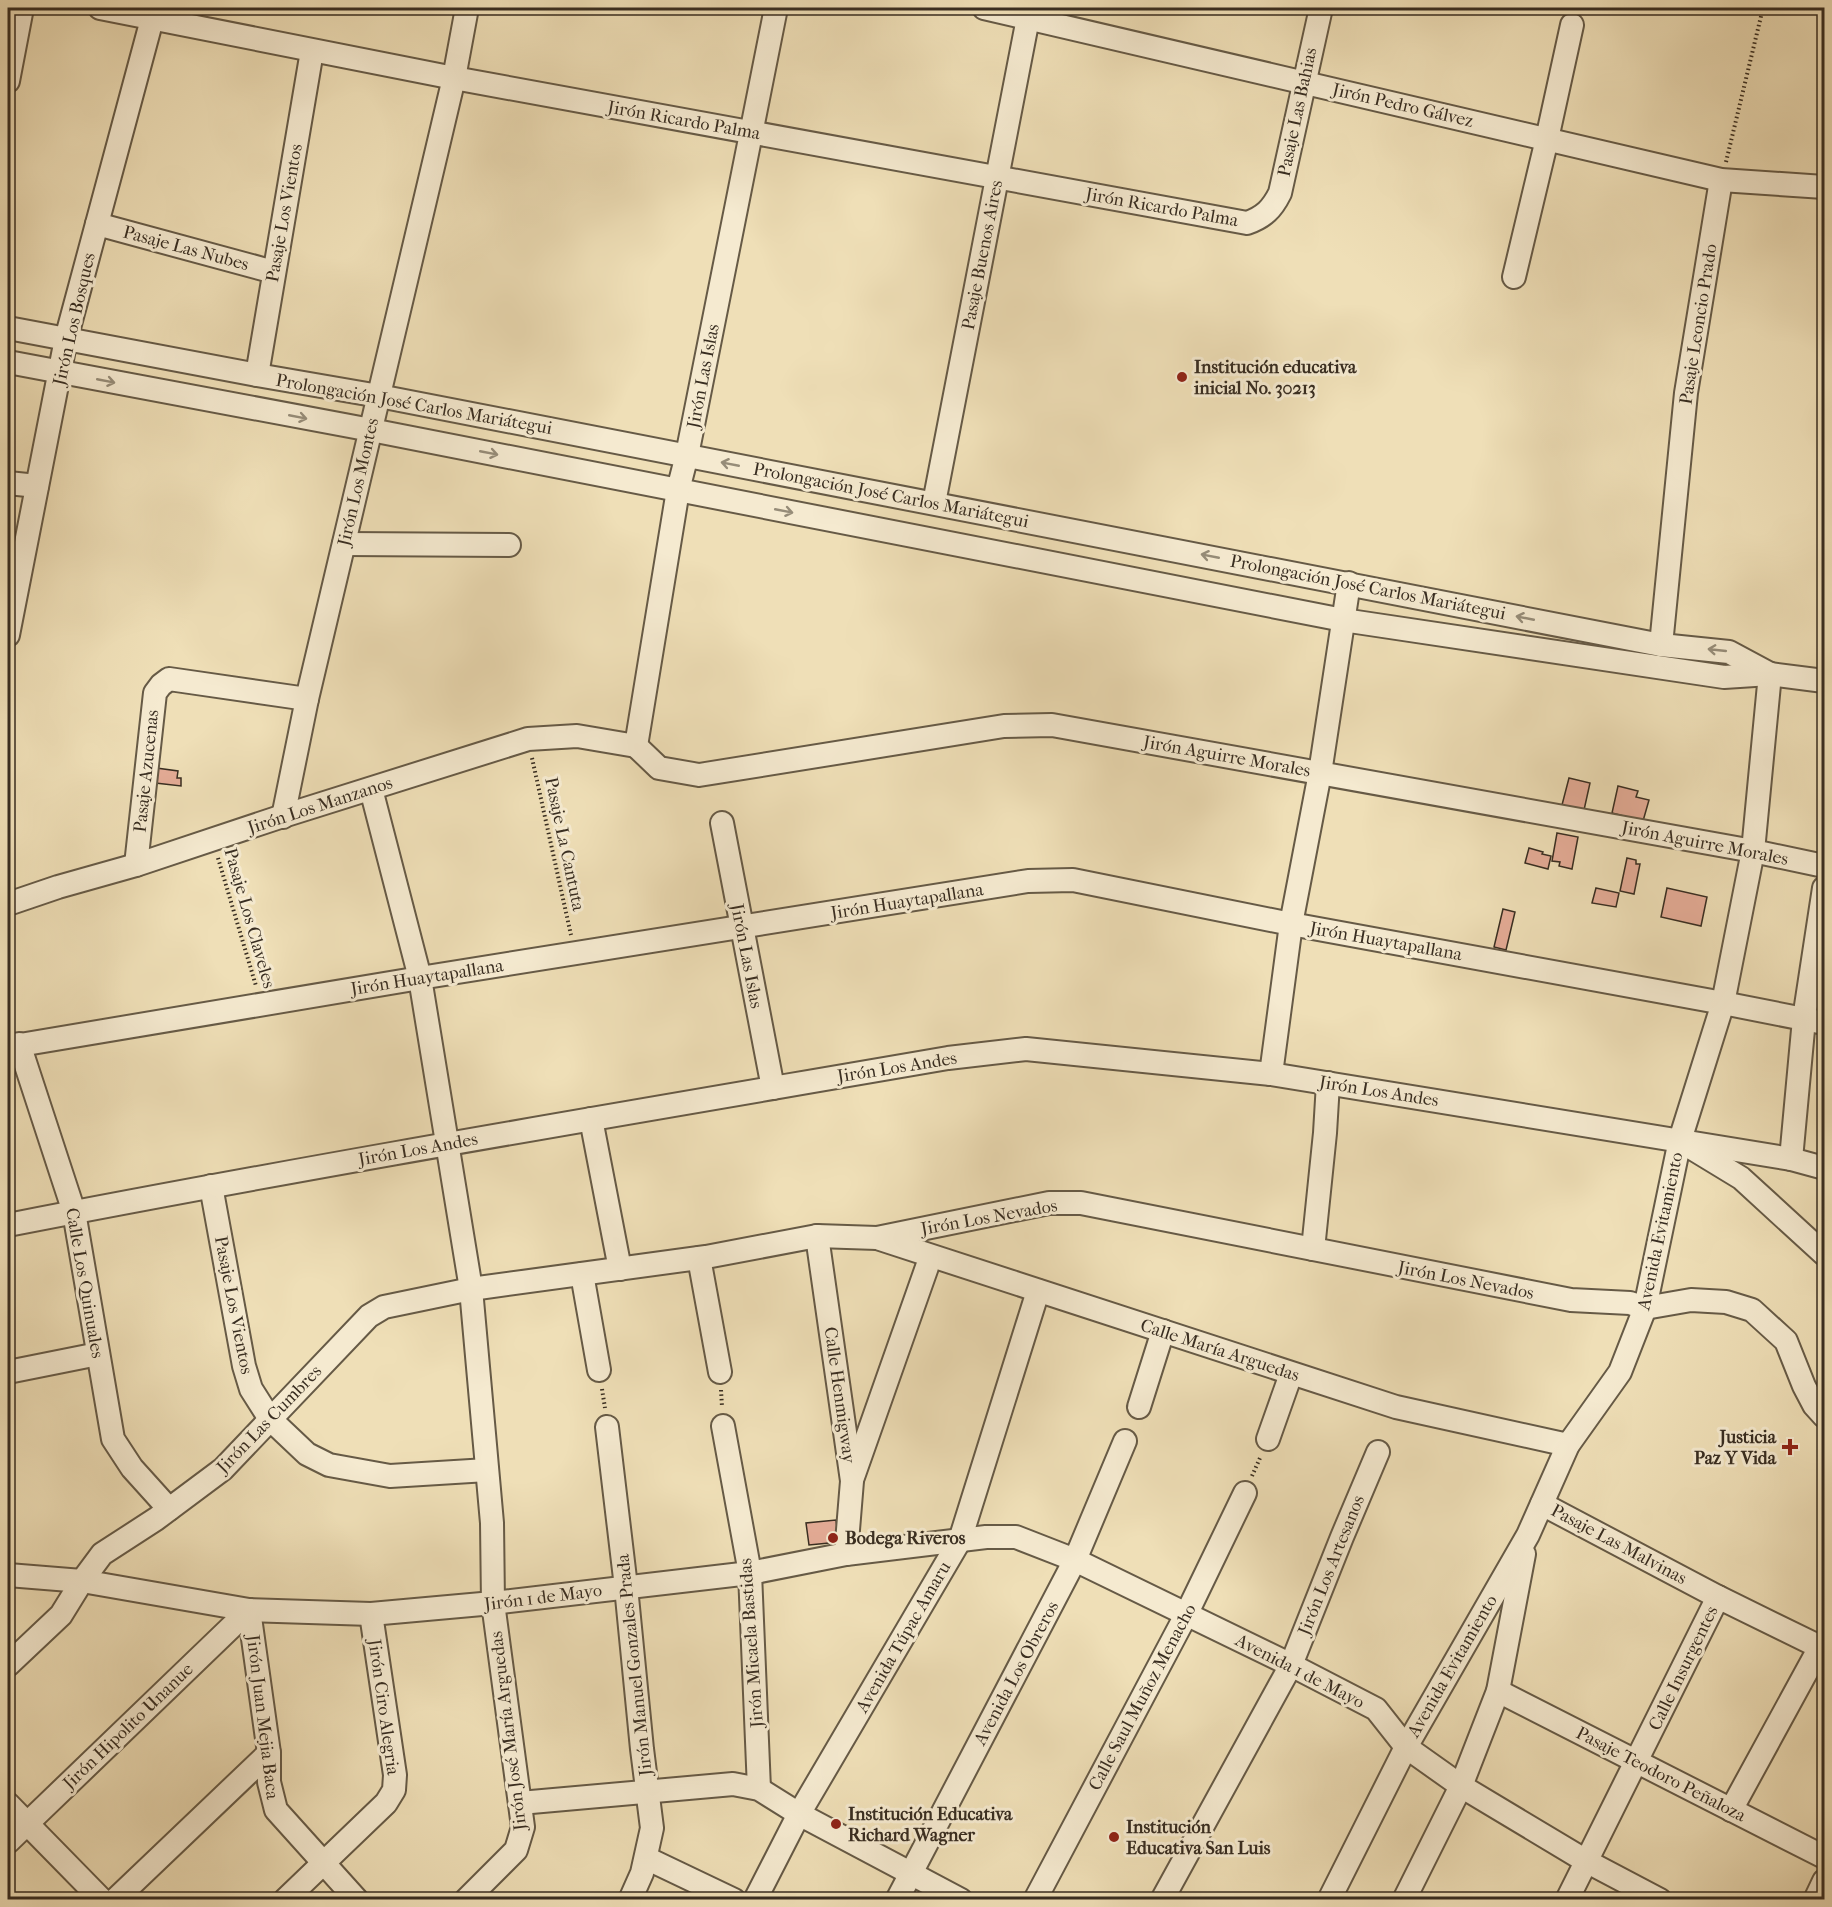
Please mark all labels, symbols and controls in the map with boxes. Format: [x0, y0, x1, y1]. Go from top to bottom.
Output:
street label: Pasaje Las Bahias [1274, 45, 1321, 179]
street label: Jirón Pedro Gálvez [1329, 79, 1475, 132]
street label: Jirón Ricardo Palma [604, 96, 763, 144]
street label: Pasaje Los Vientos [262, 142, 307, 284]
street label: Pasaje Buenos Aires [958, 178, 1007, 332]
street label: Jirón Ricardo Palma [1082, 183, 1241, 231]
street label: Pasaje Las Nubes [121, 222, 251, 275]
street label: Pasaje Leoncio Prado [1675, 242, 1722, 406]
street label: Jirón Los Bosques [49, 250, 100, 390]
street label: Jirón Las Islas [683, 322, 724, 432]
place label: Institución educativa inicial No. 30213 [1193, 357, 1357, 399]
street label: Prolongación José Carlos Mariátegui [274, 370, 554, 439]
marker: Institución educativa inicial No. 30213 [1175, 370, 1189, 384]
one-way arrow [96, 376, 116, 387]
one-way arrow [288, 412, 307, 423]
street label: Jirón Los Montes [333, 416, 384, 550]
one-way arrow [479, 448, 499, 459]
one-way arrow [721, 458, 740, 469]
street label: Prolongación José Carlos Mariátegui [751, 458, 1031, 533]
one-way arrow [774, 506, 793, 517]
one-way arrow [1201, 550, 1220, 561]
street label: Prolongación José Carlos Mariátegui [1228, 550, 1508, 625]
one-way arrow [1516, 611, 1535, 623]
one-way arrow [1708, 644, 1728, 655]
street label: Pasaje Azucenas [130, 708, 163, 833]
street label: Jirón Aguirre Morales [1140, 731, 1312, 782]
street label: Jirón Los Manzanos [243, 772, 396, 839]
street label: Pasaje La Cantuta [540, 775, 589, 914]
street label: Jirón Aguirre Morales [1618, 817, 1790, 870]
street label: Pasaje Los Claveles [219, 846, 280, 991]
street label: Jirón Huaytapallana [827, 879, 986, 924]
street label: Jirón Las Islas [726, 900, 767, 1010]
street label: Jirón Huaytapallana [1306, 917, 1464, 965]
street label: Jirón Huaytapallana [347, 955, 506, 1000]
street label: Jirón Los Andes [834, 1048, 959, 1088]
street label: Jirón Los Andes [1316, 1071, 1441, 1111]
street label: Jirón Los Andes [355, 1129, 480, 1171]
street label: Avenida Evitamiento [1633, 1150, 1688, 1313]
street label: Jirón Los Nevados [917, 1195, 1059, 1240]
street label: Calle Los Quinuales [61, 1206, 108, 1360]
street label: Pasaje Los Vientos [210, 1234, 257, 1376]
street label: Jirón Los Nevados [1394, 1257, 1536, 1304]
street label: Calle María Arguedas [1138, 1315, 1302, 1386]
street label: Calle Henmigway [820, 1326, 860, 1466]
street label: Jirón Las Cumbres [211, 1361, 326, 1479]
place label: Justicia Paz Y Vida [1694, 1427, 1777, 1469]
marker: Justicia Paz Y Vida [1781, 1438, 1799, 1456]
street label: Jirón Los Artesanos [1293, 1492, 1369, 1640]
street label: Pasaje Las Malvinas [1547, 1500, 1690, 1589]
place label: Bodega Riveros [845, 1528, 966, 1549]
marker: Bodega Riveros [826, 1531, 840, 1545]
street label: Jirón Manuel Gonzales Prada [612, 1552, 657, 1779]
street label: Jirón Micaela Bastidas [735, 1557, 768, 1730]
street label: Avenida Túpac Amaru [851, 1558, 955, 1717]
street label: Jirón 1 de Mayo [481, 1580, 603, 1615]
street label: Avenida Evitamiento [1403, 1591, 1502, 1742]
street label: Avenida Los Obreros [969, 1597, 1064, 1750]
street label: Calle Saul Muñoz Menacho [1084, 1600, 1201, 1794]
street label: Calle Insurgentes [1644, 1602, 1723, 1734]
street label: Avenida 1 de Mayo [1231, 1629, 1368, 1713]
street label: Jirón José María Arguedas [486, 1630, 531, 1834]
street label: Jirón Juan Mejia Baca [242, 1632, 283, 1801]
street label: Jirón Ciro Alegria [363, 1636, 404, 1777]
street label: Jirón Hipolito Unanue [58, 1659, 198, 1795]
street label: Pasaje Teodoro Peñaloza [1572, 1722, 1750, 1827]
place label: Institución Educativa Richard Wagner [848, 1804, 1013, 1846]
marker: Institución Educativa Richard Wagner [829, 1817, 843, 1831]
place label: Institución Educativa San Luis [1126, 1817, 1271, 1859]
marker: Institución Educativa San Luis [1107, 1830, 1121, 1844]

